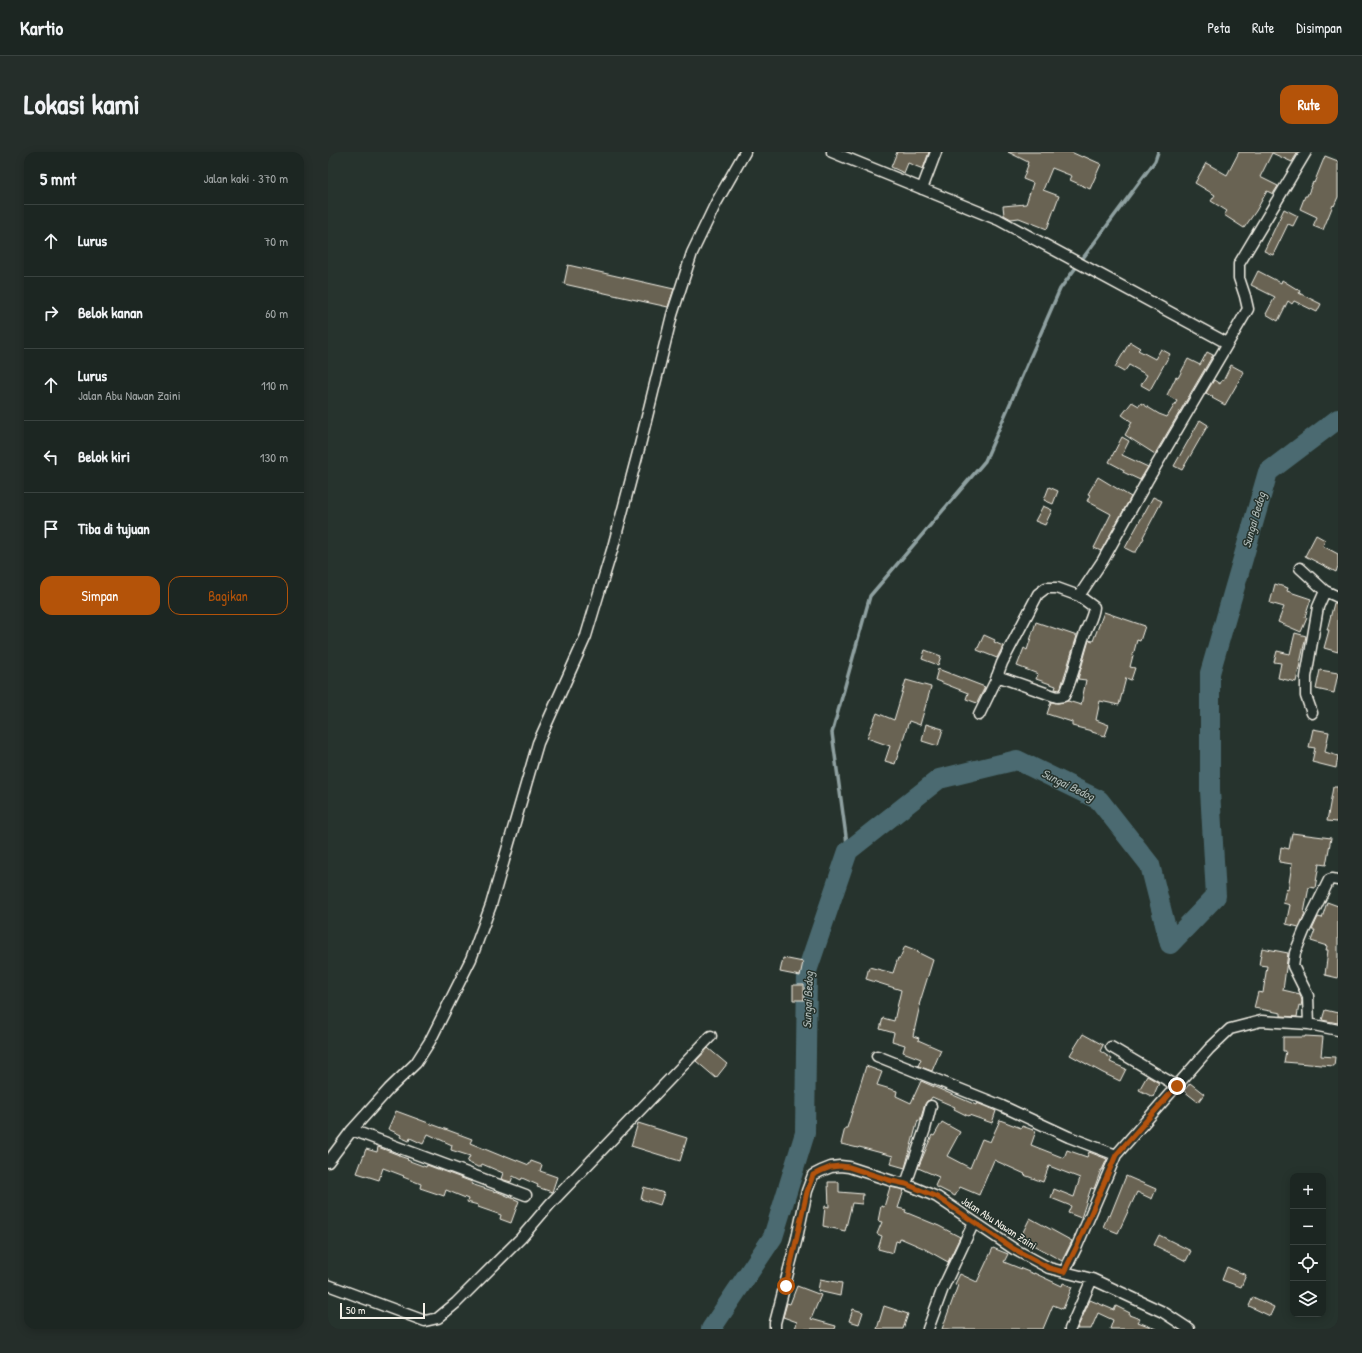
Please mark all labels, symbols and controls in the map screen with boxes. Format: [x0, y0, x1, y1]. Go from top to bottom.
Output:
text: Kartio [20, 15, 63, 41]
text: Peta [1207, 18, 1230, 37]
text: Rute [1252, 18, 1274, 37]
text: Disimpan [1296, 18, 1342, 37]
text: Lokasi kami [24, 85, 140, 123]
button: Rute [1280, 85, 1338, 124]
text: 5 mnt [40, 167, 76, 190]
text: Jalan kaki · 370 m [203, 169, 288, 187]
icon: ahead [40, 230, 62, 252]
text: Lurus [78, 230, 107, 251]
text: 70 m [264, 232, 288, 250]
icon: right [40, 302, 62, 324]
text: Belok kanan [78, 302, 143, 323]
text: 60 m [265, 304, 288, 322]
text: Lurus [78, 365, 107, 386]
icon: ahead [40, 374, 62, 396]
text: 110 m [261, 376, 288, 394]
text: Jalan Abu Nawan Zaini [78, 386, 181, 404]
icon: left [40, 446, 62, 468]
text: Belok kiri [78, 446, 130, 467]
text: 130 m [260, 448, 288, 466]
water label: Sungai Bedog [1237, 490, 1270, 550]
icon: arrive [40, 518, 62, 540]
text: Tiba di tujuan [78, 518, 150, 539]
button: Simpan [40, 576, 160, 615]
button: Bagikan [168, 576, 288, 615]
water label: Sungai Bedog [1039, 764, 1098, 805]
water label: Sungai Bedog [798, 971, 817, 1029]
route end [1168, 1077, 1186, 1095]
map controls [1290, 1173, 1326, 1317]
button: + [1290, 1173, 1326, 1209]
street label: Jalan Abu Nawan Zaini [959, 1193, 1039, 1253]
button: − [1290, 1209, 1326, 1245]
button: locate [1290, 1245, 1326, 1281]
route start [777, 1277, 795, 1295]
button: layers [1290, 1281, 1326, 1317]
scale bar [340, 1301, 425, 1320]
text: 50 m [346, 1303, 366, 1317]

